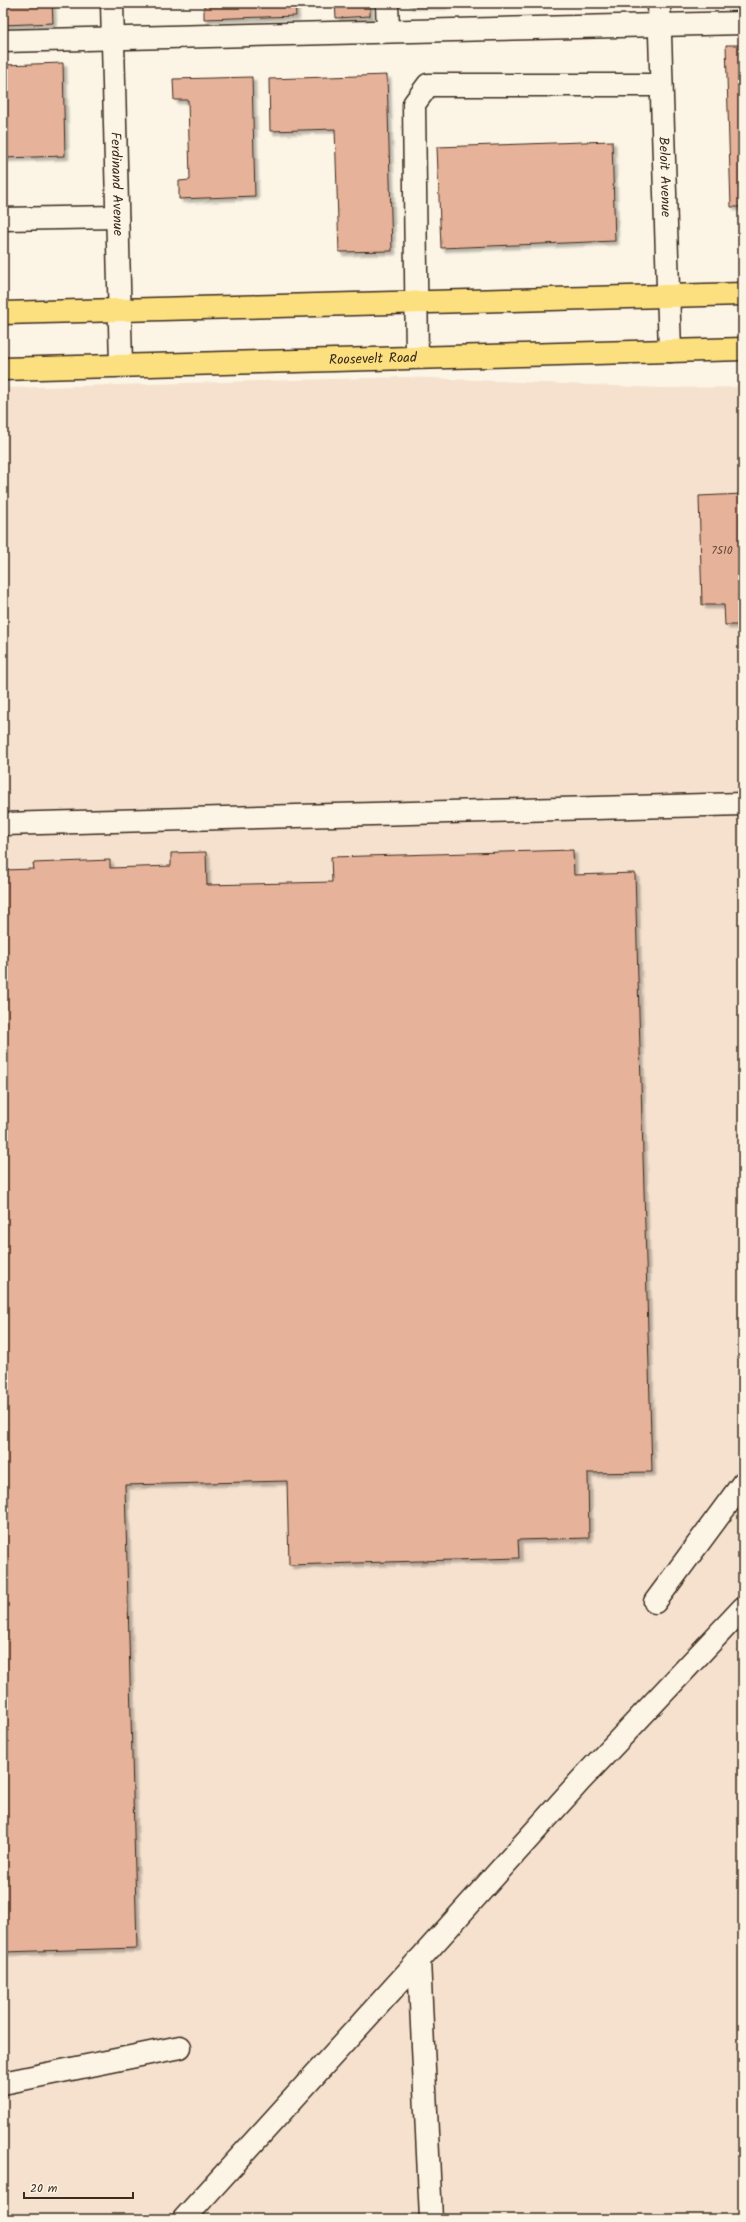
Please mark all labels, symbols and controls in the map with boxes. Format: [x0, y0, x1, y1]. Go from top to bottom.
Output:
street label: Ferdinand Avenue [104, 132, 129, 237]
street label: Beloit Avenue [652, 136, 677, 218]
street label: Roosevelt Road [329, 347, 418, 371]
house number: 7510 [711, 541, 733, 560]
scale bar [24, 2174, 133, 2200]
text: 20 m [30, 2179, 58, 2198]

